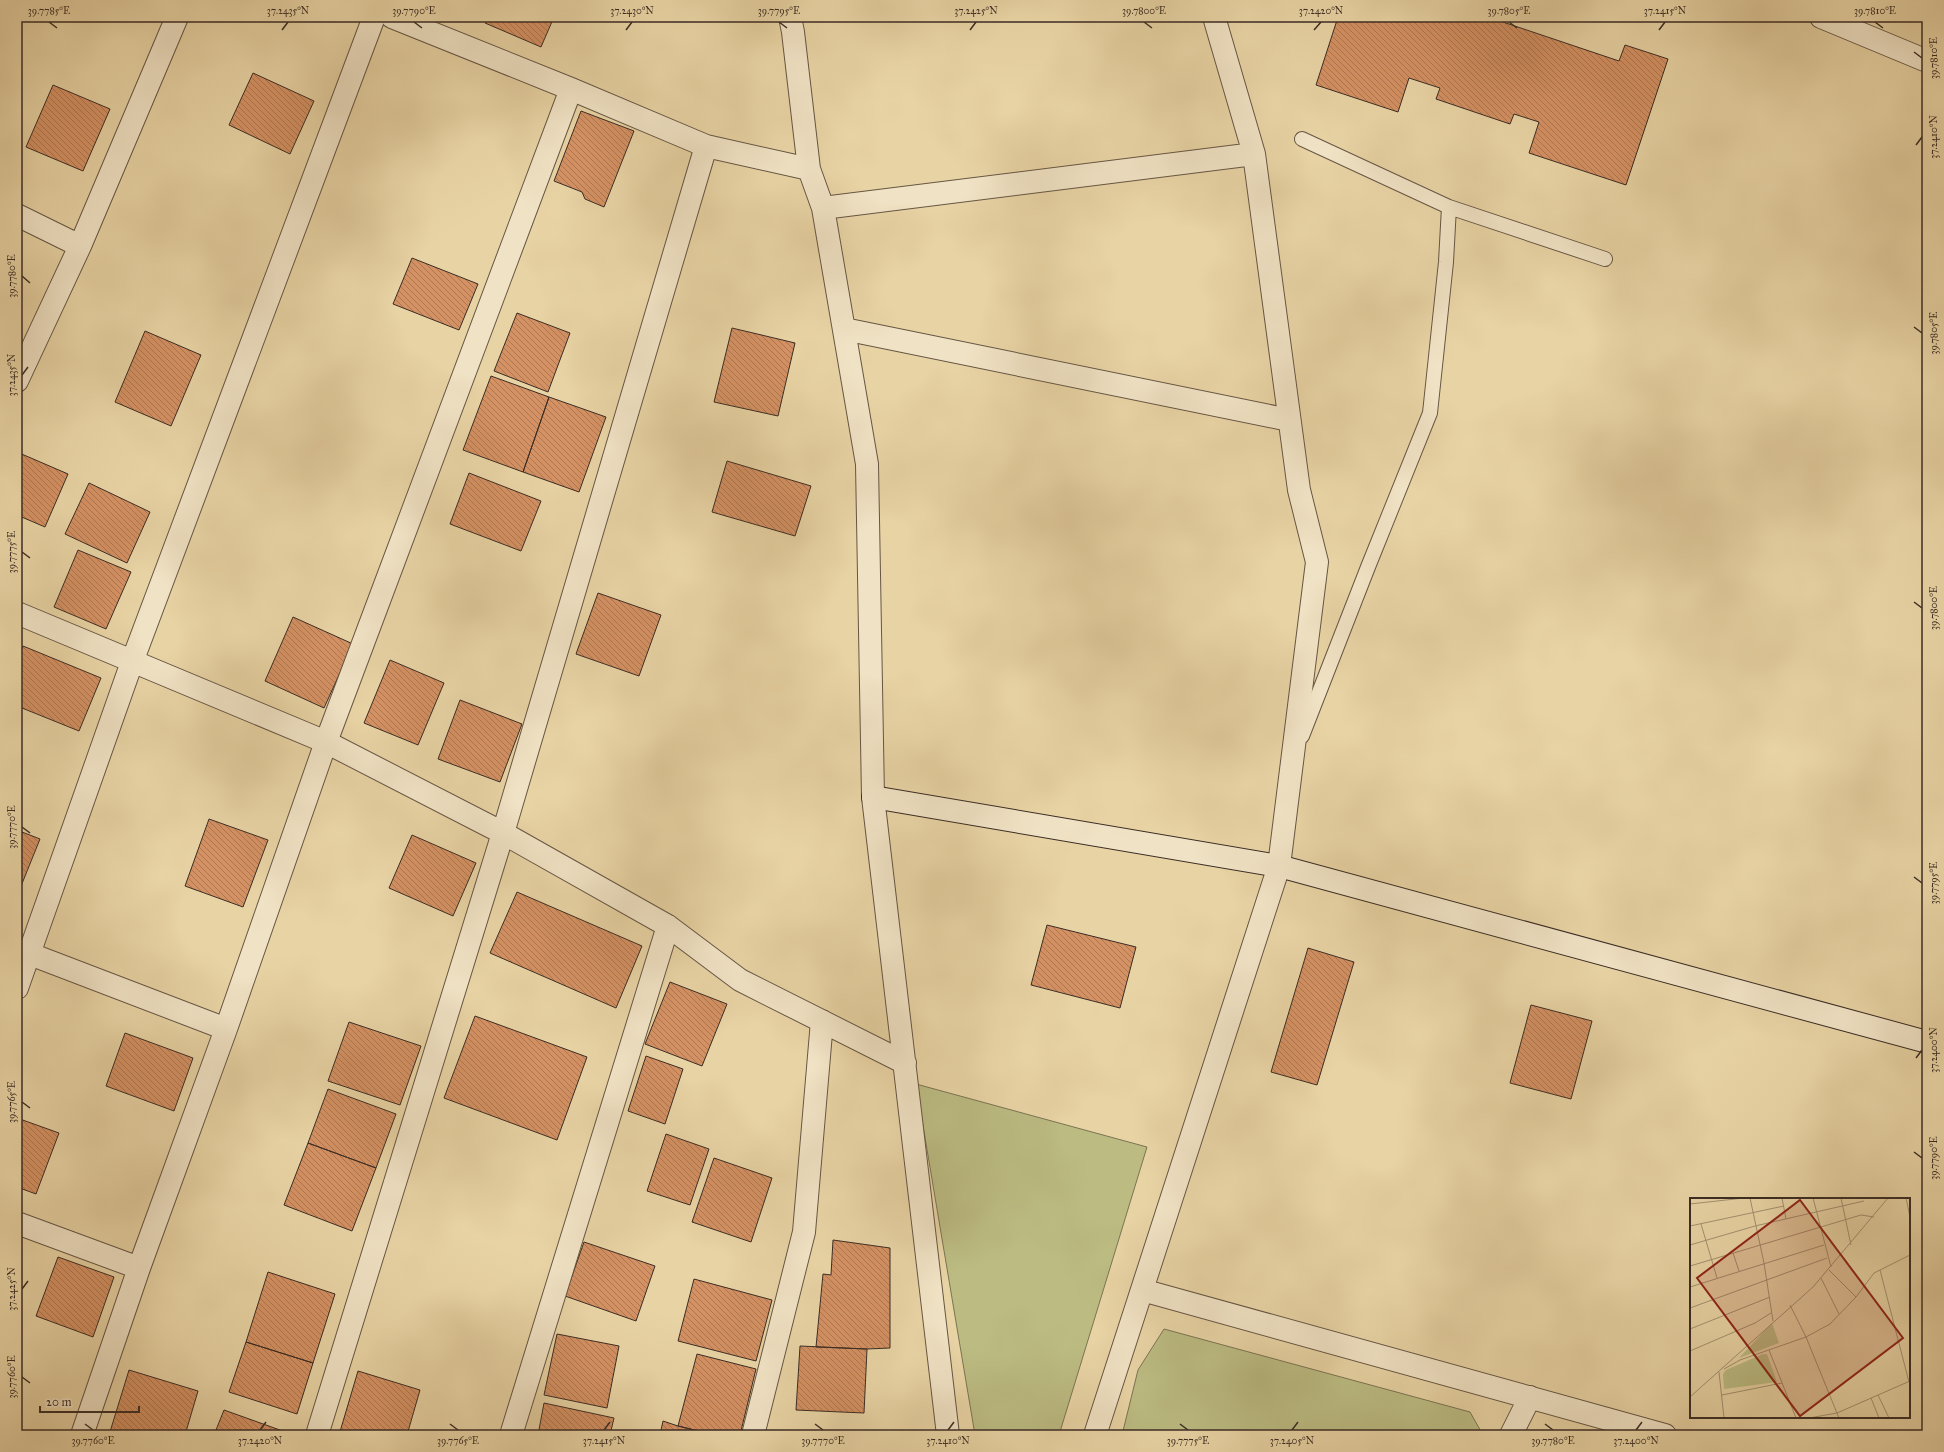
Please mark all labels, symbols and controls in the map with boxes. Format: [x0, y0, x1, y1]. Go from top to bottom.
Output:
text: 39.7785°E [28, 5, 70, 17]
text: 37.2435°N [267, 5, 310, 17]
text: 39.7790°E [392, 5, 436, 17]
text: 37.2430°N [610, 5, 654, 17]
text: 39.7795°E [758, 5, 800, 17]
text: 37.2425°N [954, 5, 998, 17]
text: 39.7800°E [1122, 5, 1166, 17]
text: 37.2420°N [1299, 5, 1344, 17]
text: 39.7805°E [1488, 5, 1530, 17]
text: 37.2415°N [1644, 5, 1687, 17]
text: 39.7810°E [1854, 5, 1896, 17]
text: 39.7810°E [1928, 37, 1940, 79]
text: 37.2410°N [1928, 115, 1940, 159]
text: 39.7780°E [6, 254, 18, 298]
text: 39.7805°E [1928, 312, 1940, 354]
text: 37.2435°N [6, 353, 18, 396]
text: 39.7775°E [6, 531, 18, 573]
text: 39.7800°E [1928, 586, 1940, 630]
text: 39.7770°E [6, 805, 18, 849]
text: 39.7795°E [1928, 862, 1940, 904]
text: 37.2400°N [1928, 1027, 1940, 1073]
text: 39.7765°E [6, 1081, 18, 1123]
text: 39.7790°E [1928, 1136, 1940, 1180]
inset map [1690, 1198, 1910, 1418]
text: 37.2425°N [6, 1267, 18, 1311]
text: 39.7760°E [6, 1355, 18, 1399]
scale bar [40, 1388, 139, 1414]
text: 20 m [46, 1395, 72, 1409]
text: 39.7760°E [71, 1435, 115, 1447]
text: 37.2420°N [238, 1435, 283, 1447]
text: 39.7765°E [437, 1435, 479, 1447]
text: 37.2415°N [583, 1435, 626, 1447]
text: 39.7770°E [801, 1435, 845, 1447]
text: 37.2410°N [926, 1435, 970, 1447]
text: 39.7775°E [1167, 1435, 1209, 1447]
text: 37.2405°N [1270, 1435, 1315, 1447]
text: 39.7780°E [1531, 1435, 1575, 1447]
text: 37.2400°N [1613, 1435, 1659, 1447]

